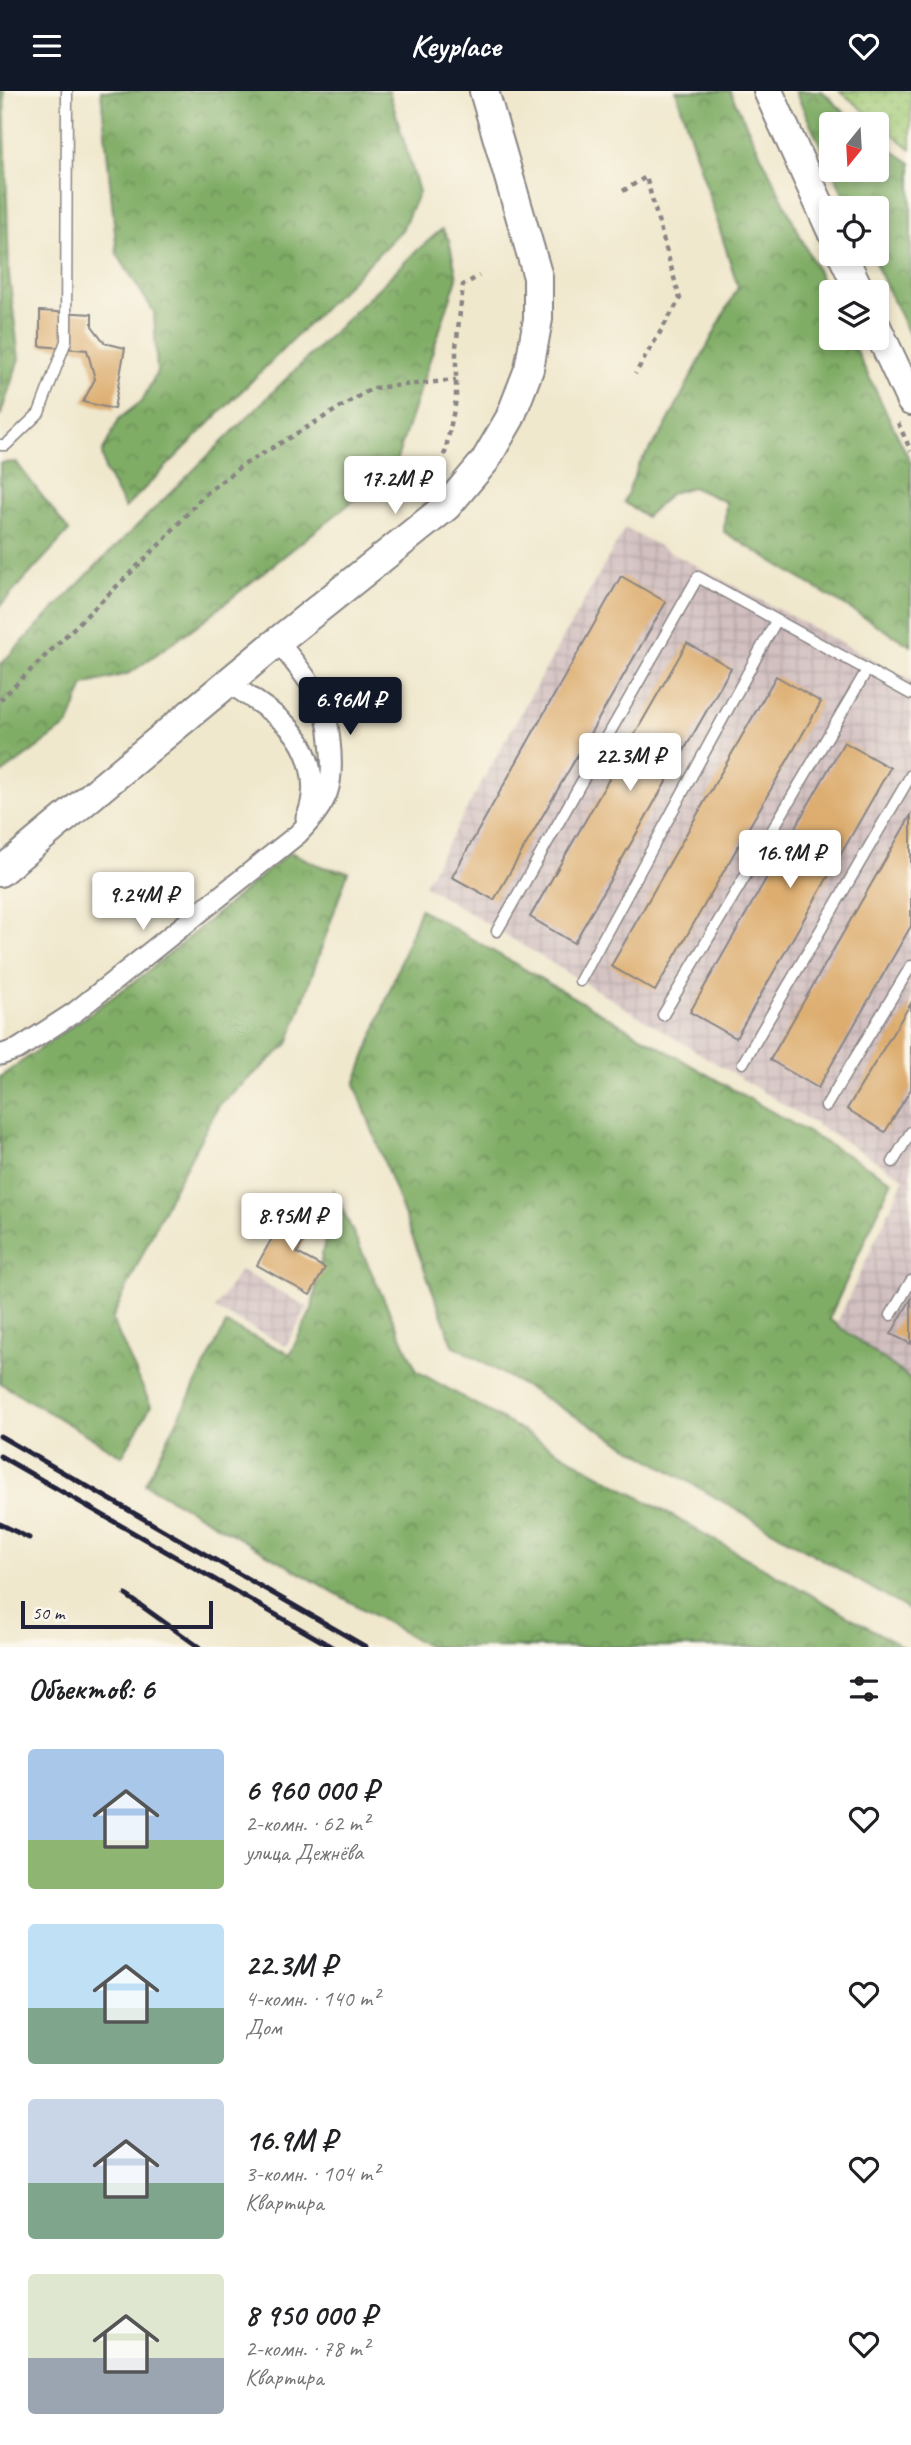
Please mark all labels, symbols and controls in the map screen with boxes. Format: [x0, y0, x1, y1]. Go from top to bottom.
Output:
text: Keyplace [411, 25, 500, 66]
icon: menu [28, 27, 66, 65]
icon: heart [845, 27, 883, 65]
north arrow [819, 112, 889, 182]
map controls [819, 112, 889, 350]
button: locate [819, 196, 889, 266]
button: layers [819, 280, 889, 350]
pin: 17.2M ₽ [330, 457, 460, 516]
text: 17.2M ₽ [360, 464, 430, 493]
pin: 6.96M ₽ [285, 677, 415, 737]
text: 6.96M ₽ [315, 685, 385, 714]
pin: 22.3M ₽ [565, 733, 695, 793]
text: 22.3M ₽ [595, 741, 665, 770]
pin: 16.9M ₽ [725, 831, 855, 890]
text: 16.9M ₽ [755, 838, 825, 867]
pin: 9.24M ₽ [78, 873, 208, 932]
text: 9.24M ₽ [108, 880, 178, 909]
pin: 8.95M ₽ [227, 1193, 357, 1253]
text: 8.95M ₽ [257, 1201, 327, 1230]
scale bar [21, 1598, 214, 1630]
text: 50 m [32, 1601, 64, 1625]
text: Объектов: 6 [28, 1670, 154, 1708]
icon: filters [845, 1670, 883, 1708]
text: 6 960 000 ₽ [245, 1771, 378, 1809]
icon: home [84, 1777, 168, 1861]
icon: heart [845, 1800, 883, 1838]
text: 2-комн. · 62 m² [245, 1809, 369, 1838]
text: улица Дежнёва [245, 1838, 363, 1867]
text: 22.3M ₽ [245, 1946, 336, 1984]
icon: home [84, 1952, 168, 2036]
icon: heart [845, 1975, 883, 2013]
text: 4-комн. · 140 m² [245, 1984, 379, 2013]
text: Дом [245, 2013, 282, 2042]
text: 16.9M ₽ [245, 2121, 336, 2159]
icon: home [84, 2127, 168, 2211]
icon: heart [845, 2150, 883, 2188]
text: 3-комн. · 104 m² [245, 2159, 379, 2188]
text: Квартира [245, 2188, 323, 2217]
text: 8 950 000 ₽ [245, 2296, 376, 2334]
icon: home [84, 2302, 168, 2386]
icon: heart [845, 2325, 883, 2363]
text: 2-комн. · 78 m² [245, 2334, 369, 2363]
text: Квартира [245, 2363, 323, 2392]

